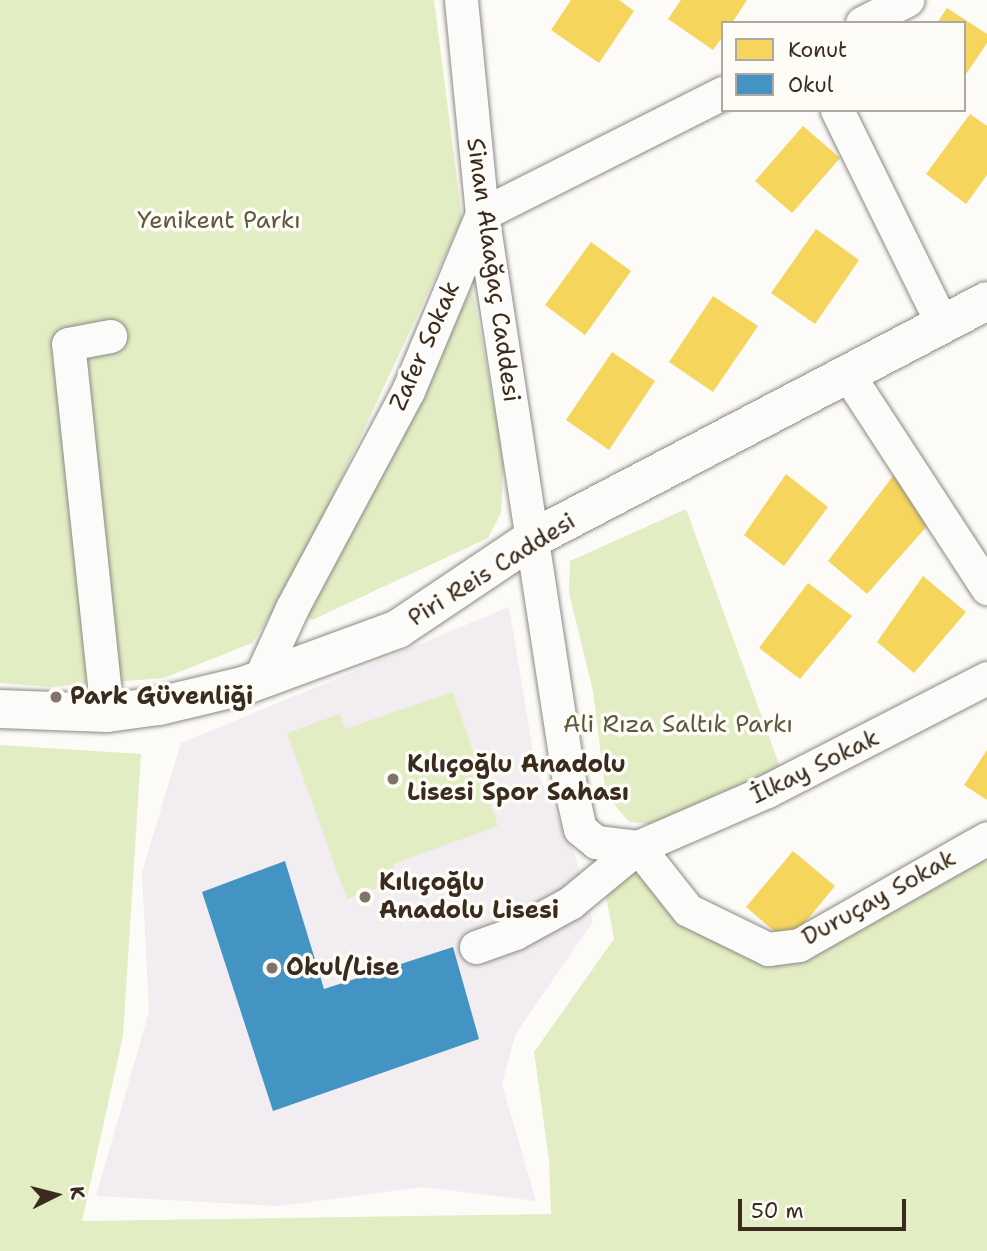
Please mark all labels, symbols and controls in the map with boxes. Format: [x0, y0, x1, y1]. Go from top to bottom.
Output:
legend [721, 21, 966, 112]
text: Konut [788, 36, 847, 64]
text: Okul [788, 71, 833, 99]
street label: Sinan Alaağaç Caddesi [460, 136, 526, 404]
park label: Yenikent Parkı [137, 207, 301, 235]
street label: Zafer Sokak [384, 277, 466, 415]
street label: Piri Reis Caddesi [403, 507, 581, 633]
place label: Park Güvenliği [70, 683, 253, 711]
marker: Park Güvenliği [48, 689, 64, 705]
park label: Ali Rıza Saltık Parkı [563, 711, 793, 739]
street label: İlkay Sokak [746, 724, 884, 810]
place label: Kılıçoğlu Anadolu Lisesi Spor Sahası [407, 751, 629, 807]
marker: Kılıçoğlu Anadolu Lisesi Spor Sahası [385, 771, 401, 787]
street label: Duruçay Sokak [797, 844, 961, 952]
place label: Kılıçoğlu Anadolu Lisesi [379, 869, 559, 925]
marker: Kılıçoğlu Anadolu Lisesi [357, 889, 373, 905]
place label: Okul/Lise [286, 954, 400, 982]
marker: Okul/Lise [264, 960, 280, 976]
north arrow [21, 1160, 91, 1230]
scale bar [742, 1184, 910, 1228]
text: K [64, 1185, 90, 1201]
text: 50 m [751, 1197, 804, 1225]

